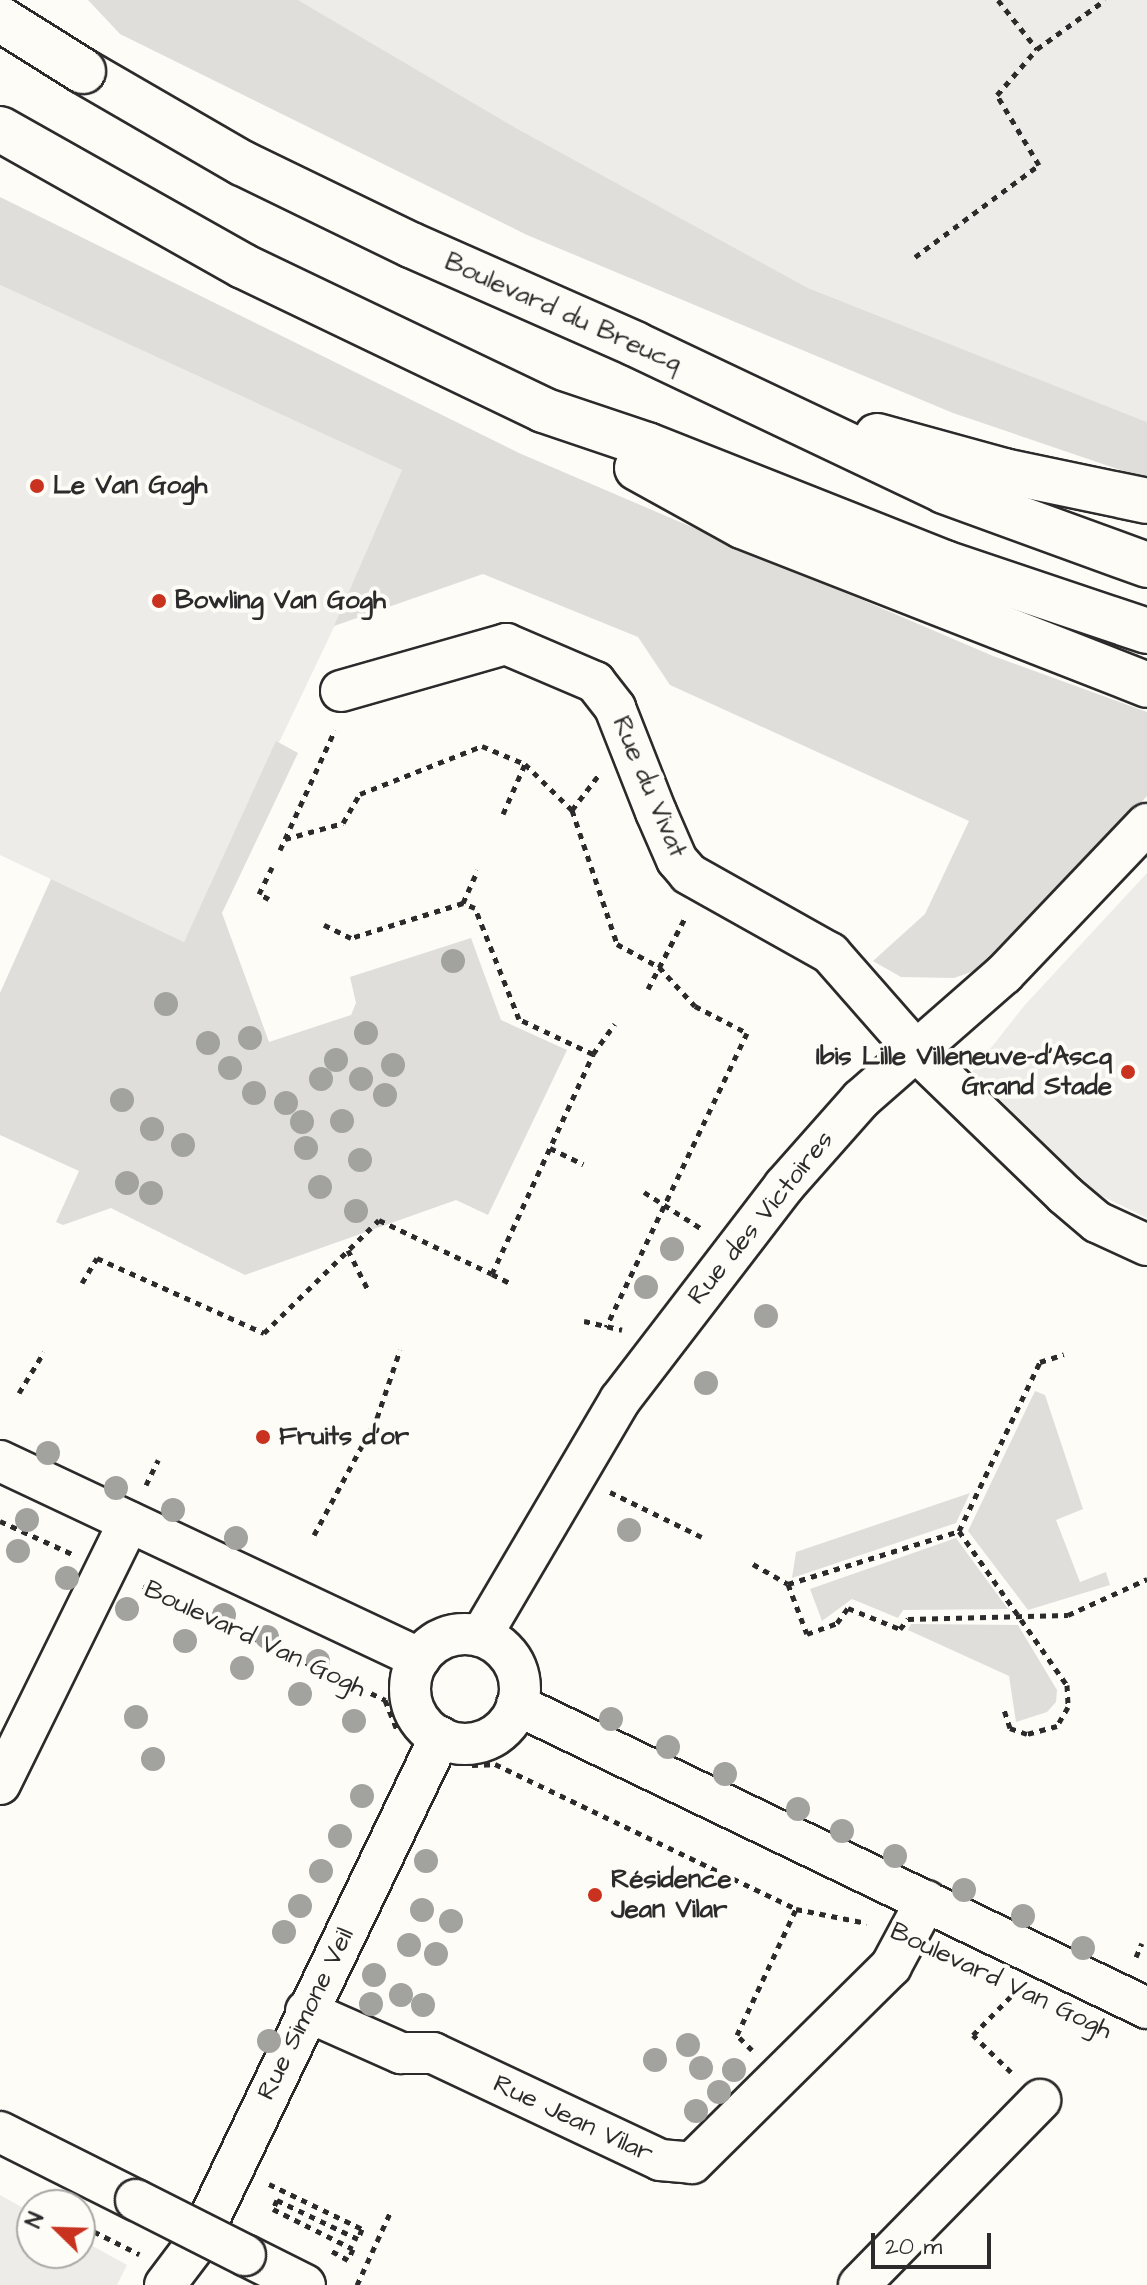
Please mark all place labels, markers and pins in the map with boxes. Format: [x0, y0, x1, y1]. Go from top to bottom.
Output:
place label: Le Van Gogh [53, 470, 207, 502]
marker: Le Van Gogh [28, 477, 46, 495]
place label: Bowling Van Gogh [175, 585, 386, 617]
marker: Bowling Van Gogh [150, 592, 168, 610]
place label: Ibis Lille Villeneuve-d'Ascq Grand Stade [816, 1041, 1112, 1102]
marker: Ibis Lille Villeneuve-d'Ascq Grand Stade [1119, 1063, 1137, 1081]
place label: Fruits d'or [279, 1421, 409, 1453]
marker: Fruits d'or [254, 1428, 272, 1446]
place label: Résidence Jean Vilar [611, 1864, 732, 1926]
marker: Résidence Jean Vilar [586, 1886, 604, 1904]

